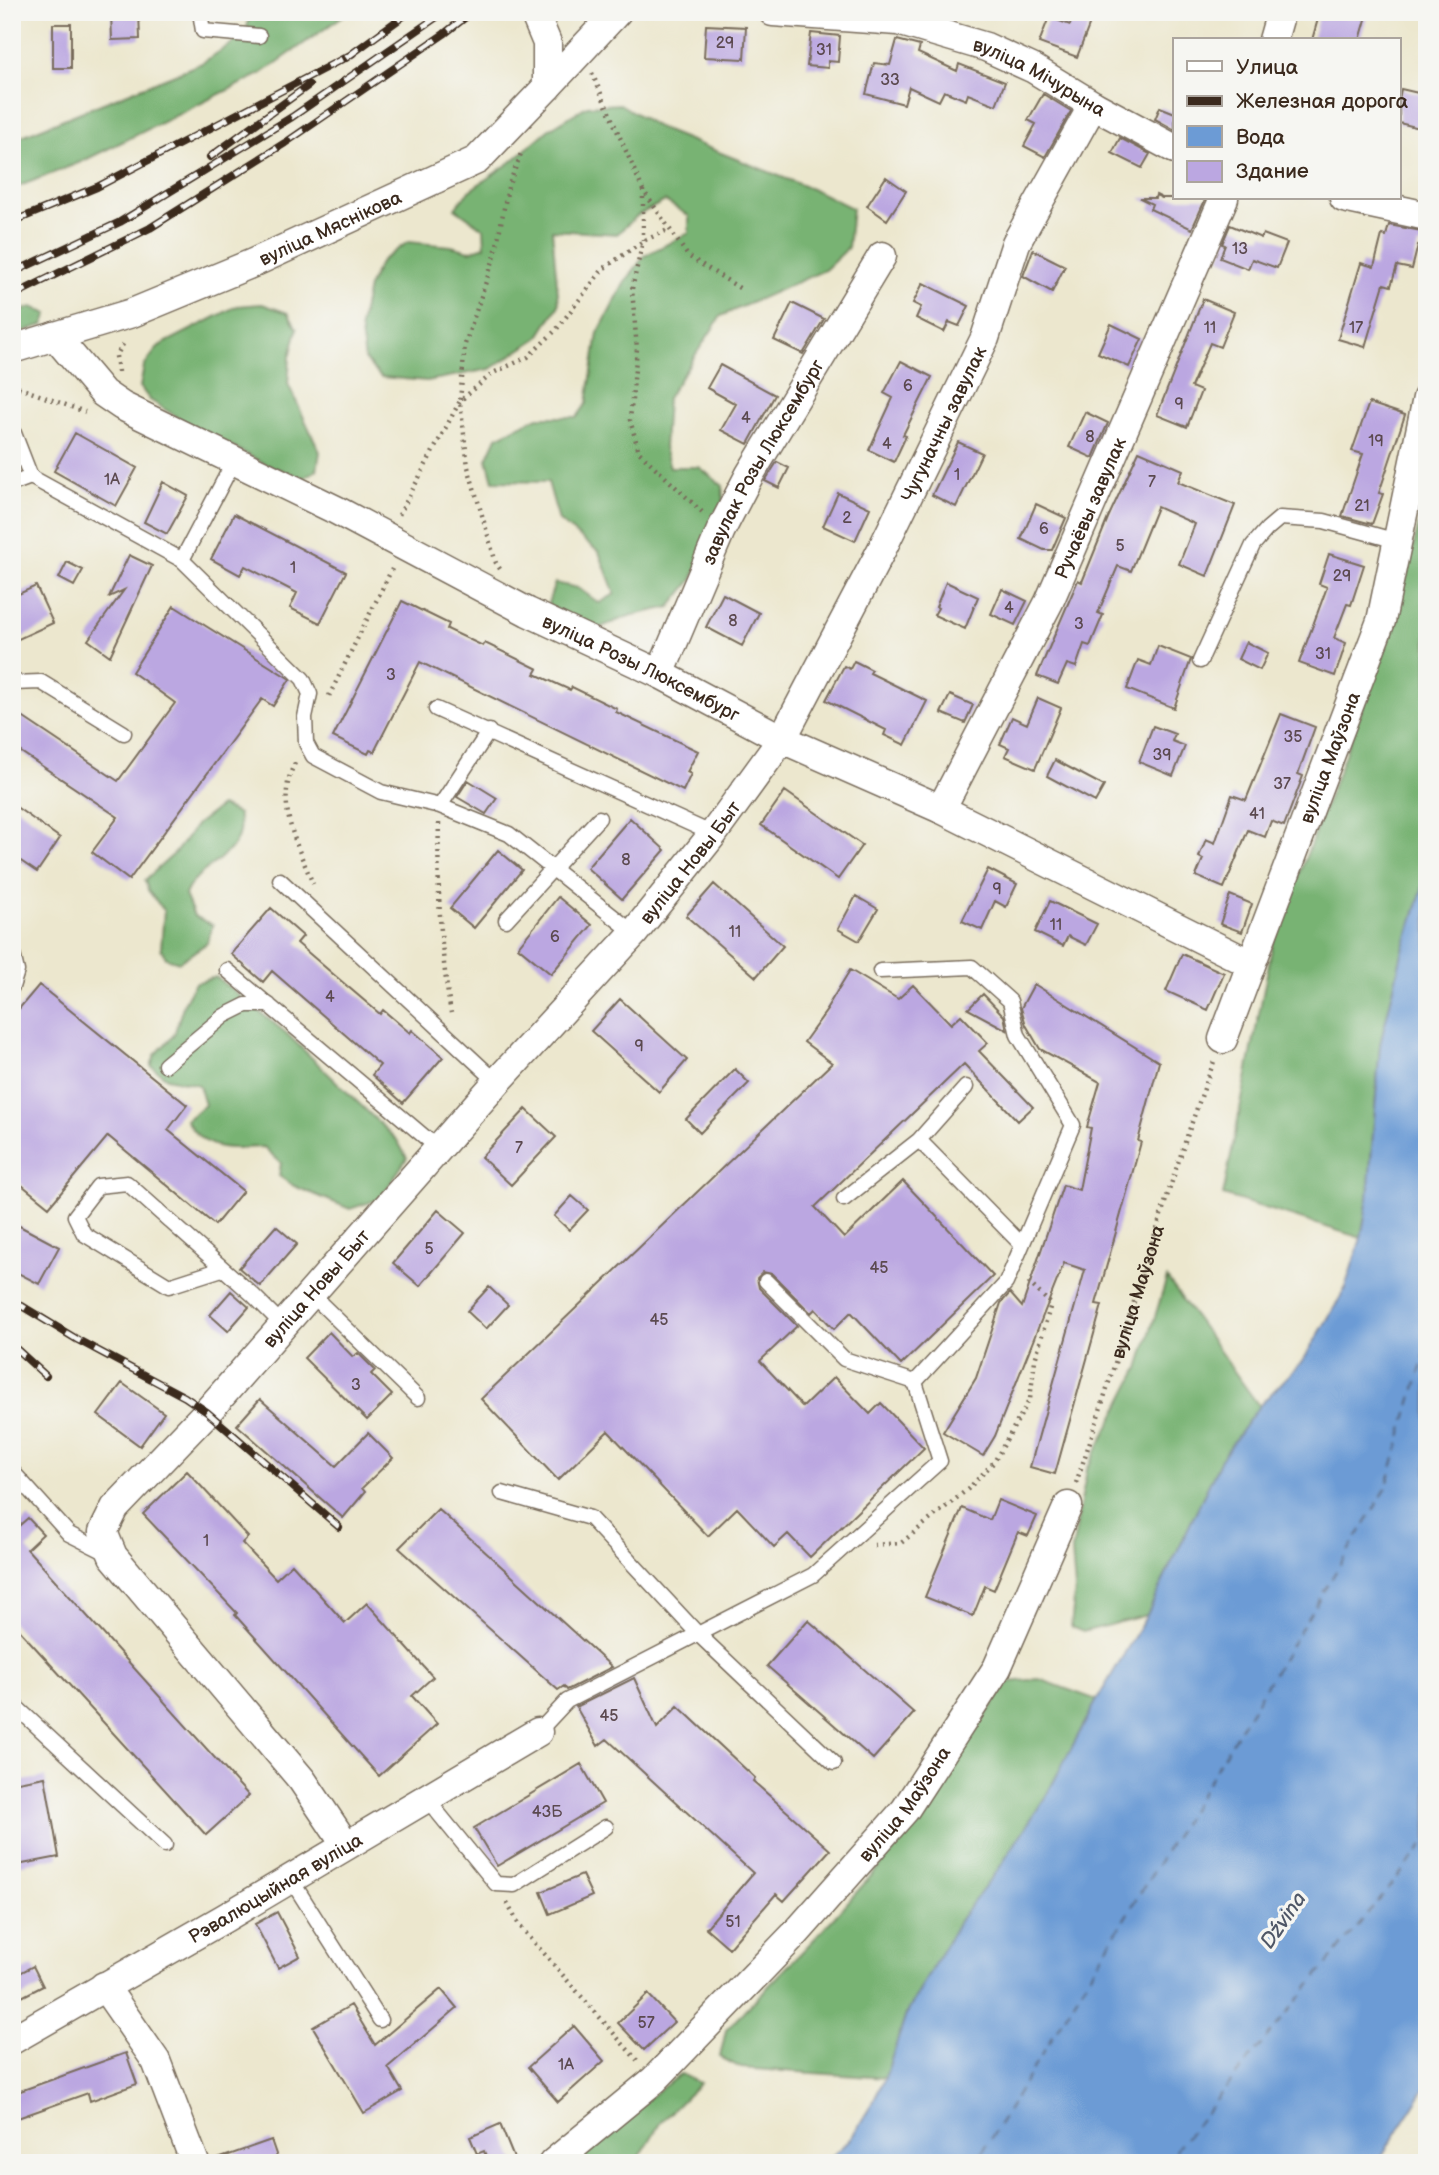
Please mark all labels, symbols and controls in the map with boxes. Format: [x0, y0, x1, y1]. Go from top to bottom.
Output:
house number: 29 [716, 34, 734, 53]
street label: вуліца Мічурына [970, 34, 1109, 122]
legend [1173, 38, 1400, 200]
house number: 31 [816, 41, 832, 60]
text: Улица [1236, 55, 1299, 80]
house number: 33 [880, 71, 900, 90]
text: Железная дорога [1236, 89, 1409, 114]
text: Вода [1236, 125, 1285, 150]
text: Здание [1236, 159, 1309, 184]
street label: вуліца Мяснікова [256, 186, 405, 272]
house number: 13 [1232, 240, 1248, 259]
house number: 11 [1204, 319, 1216, 338]
house number: 17 [1349, 319, 1363, 338]
street label: Чугуначны завулак [897, 343, 992, 506]
street label: завулак Розы Люксембург [698, 355, 830, 569]
house number: 6 [903, 377, 913, 396]
house number: 9 [1174, 395, 1184, 414]
house number: 4 [741, 409, 751, 428]
house number: 8 [1085, 428, 1095, 447]
house number: 19 [1368, 432, 1384, 451]
street label: Ручаёвы завулак [1050, 434, 1132, 583]
house number: 4 [882, 435, 892, 454]
house number: 1 [954, 466, 960, 485]
house number: 1А [104, 471, 120, 490]
house number: 7 [1148, 473, 1156, 492]
house number: 21 [1354, 497, 1370, 516]
house number: 2 [842, 509, 852, 528]
house number: 6 [1039, 520, 1049, 539]
house number: 5 [1115, 537, 1125, 556]
house number: 1 [290, 559, 296, 578]
house number: 29 [1333, 567, 1351, 586]
house number: 4 [1004, 599, 1014, 618]
street label: вуліца Розы Люксембург [538, 610, 744, 728]
house number: 8 [728, 612, 738, 631]
house number: 3 [1074, 615, 1084, 634]
house number: 31 [1315, 645, 1331, 664]
house number: 3 [386, 666, 396, 685]
street label: вуліца Маўзона [1296, 689, 1366, 827]
house number: 35 [1283, 728, 1303, 747]
house number: 39 [1152, 746, 1172, 765]
house number: 37 [1273, 775, 1291, 794]
street label: вуліца Новы Быт [636, 797, 746, 929]
house number: 41 [1249, 805, 1265, 824]
house number: 8 [621, 851, 631, 870]
house number: 9 [992, 880, 1002, 899]
house number: 11 [1050, 916, 1062, 935]
house number: 11 [729, 923, 741, 942]
house number: 6 [550, 928, 560, 947]
house number: 4 [325, 988, 335, 1007]
house number: 9 [634, 1037, 644, 1056]
house number: 7 [515, 1139, 523, 1158]
street label: вуліца Маўзона [1107, 1222, 1170, 1362]
street label: вуліца Новы Быт [259, 1225, 375, 1353]
house number: 5 [424, 1240, 434, 1259]
house number: 45 [870, 1259, 888, 1278]
house number: 45 [650, 1311, 668, 1330]
house number: 3 [351, 1376, 361, 1395]
house number: 1 [203, 1532, 209, 1551]
house number: 45 [600, 1707, 618, 1726]
street label: вуліца Маўзона [855, 1743, 956, 1867]
house number: 43Б [532, 1803, 563, 1822]
street label: Рэвалюцыйная вуліца [185, 1829, 367, 1949]
water label: Dźvina [1255, 1887, 1312, 1953]
house number: 51 [725, 1913, 741, 1932]
house number: 57 [637, 2014, 655, 2033]
house number: 1А [558, 2056, 574, 2075]

